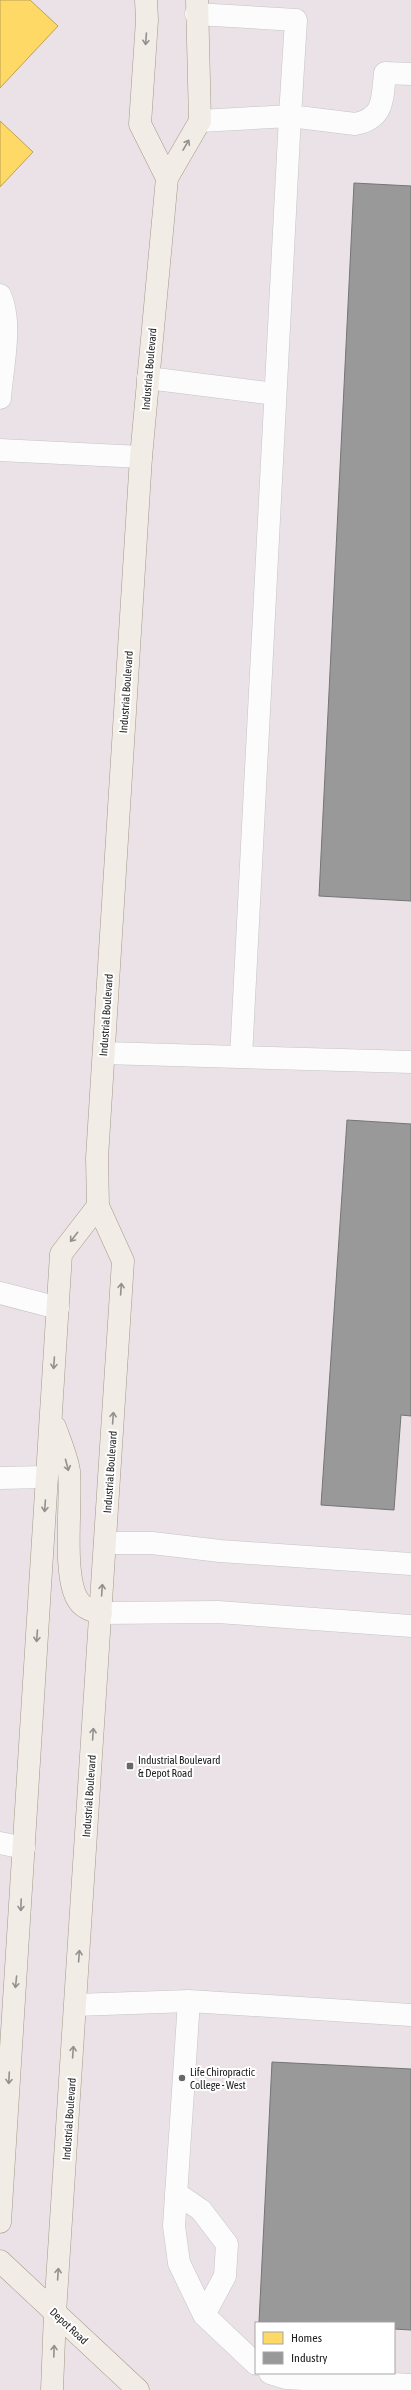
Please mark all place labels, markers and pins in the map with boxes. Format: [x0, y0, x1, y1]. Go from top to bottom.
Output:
place label: Industrial Boulevard & Depot Road [138, 1754, 220, 1779]
marker: Industrial Boulevard & Depot Road [125, 1761, 135, 1771]
place label: Life Chiropractic College - West [190, 2066, 256, 2091]
marker: Life Chiropractic College - West [177, 2073, 187, 2083]

